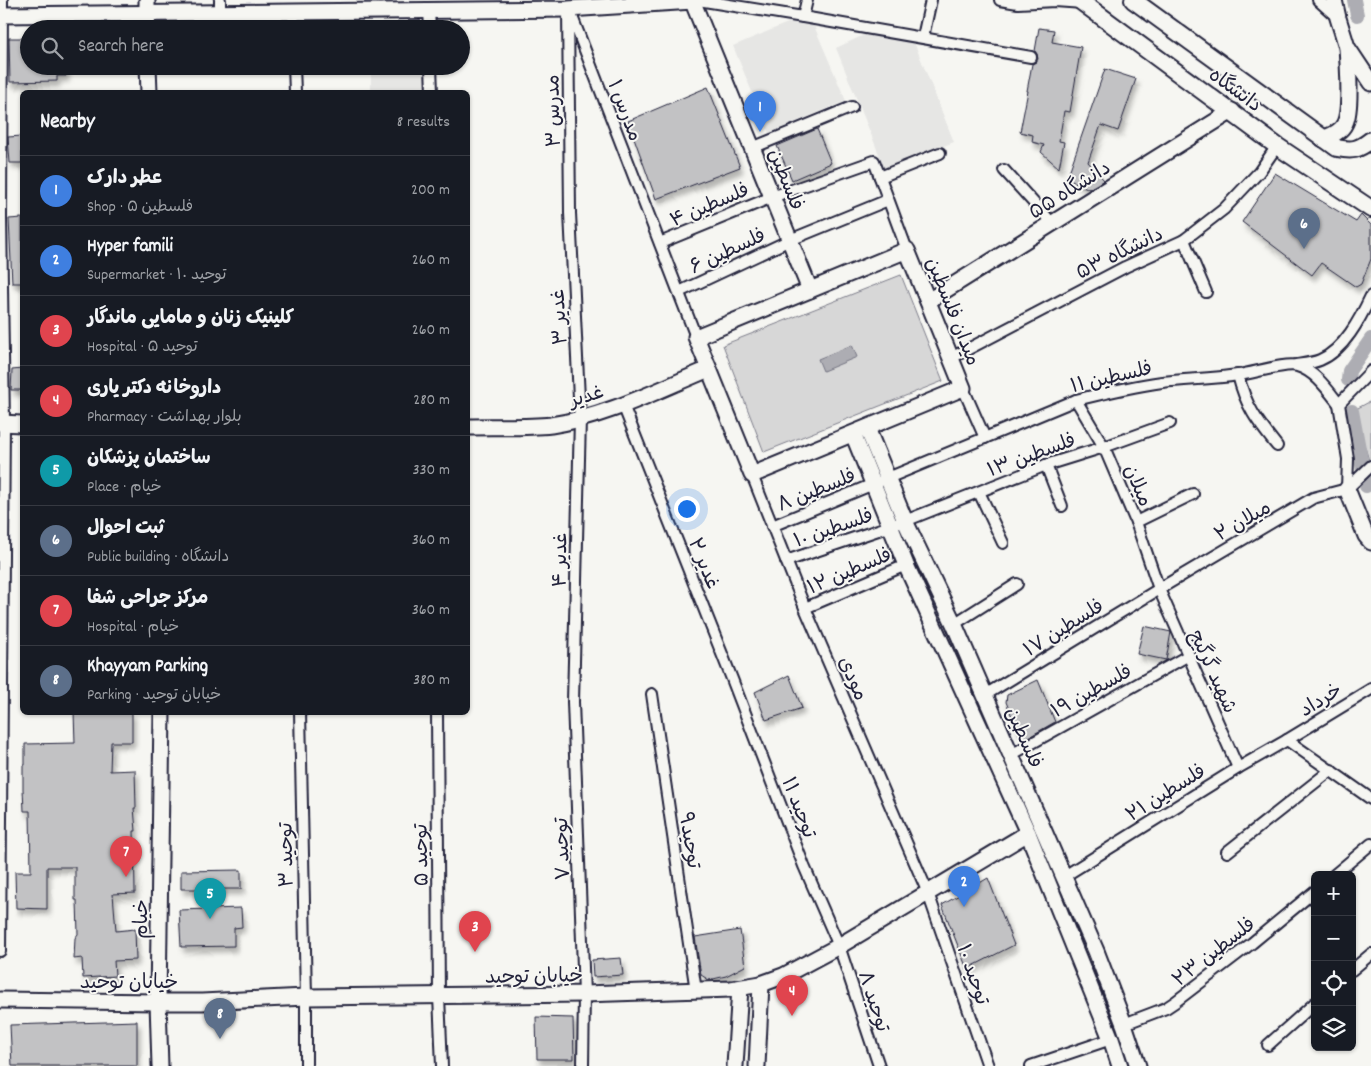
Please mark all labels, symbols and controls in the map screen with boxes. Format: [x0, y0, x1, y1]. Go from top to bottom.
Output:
search box [20, 20, 470, 75]
icon: search [38, 34, 66, 62]
text: Search here [78, 34, 164, 61]
street label: دانشگاه [1202, 63, 1267, 120]
street label: مدرس ۳ [540, 74, 570, 148]
street label: مدرس ۱ [599, 76, 648, 146]
pin: 1 [744, 91, 776, 132]
text: Nearby [40, 108, 95, 138]
text: 8 results [397, 111, 450, 134]
street label: فلسطین [759, 145, 809, 215]
street label: دانشگاه ۵۵ [1024, 155, 1117, 228]
text: عطر دارک [87, 166, 162, 193]
street label: فلسطین ۴ [666, 177, 754, 236]
text: 1 [54, 179, 58, 202]
text: 200 m [411, 179, 450, 202]
text: Shop · فلسطین ۵ [87, 196, 193, 219]
pin: 6 [1288, 208, 1320, 249]
street label: دانشگاه ۵۳ [1072, 222, 1169, 288]
street label: فلسطین ۶ [686, 223, 771, 283]
text: Hyper famili [87, 234, 173, 261]
text: 2 [53, 249, 60, 272]
text: 260 m [412, 249, 450, 272]
street label: میدان فلسطین [917, 254, 986, 370]
text: Supermarket · توحید ۱۰ [87, 264, 226, 287]
street label: غدیر ۳ [546, 288, 576, 346]
text: کلینیک زنان و مامایی ماندگار [87, 306, 294, 333]
text: 3 [52, 319, 60, 342]
text: 260 m [412, 319, 450, 342]
text: Hospital · توحید ۵ [87, 336, 198, 359]
street label: فلسطین ۱۱ [1068, 356, 1155, 402]
text: داروخانه دکتر یاری [87, 376, 221, 403]
street label: غدیر [564, 379, 608, 417]
text: 4 [53, 389, 59, 412]
text: 280 m [413, 389, 450, 412]
text: Pharmacy · بلوار بهداشت [87, 406, 242, 429]
street label: فلسطین ۱۳ [984, 428, 1080, 486]
text: ساختمان پزشکان [87, 446, 211, 473]
text: 5 [52, 459, 60, 482]
text: 330 m [412, 459, 450, 482]
street label: میلان [1115, 461, 1158, 511]
street label: فلسطین ۸ [773, 463, 861, 520]
text: Place · خیام [87, 476, 162, 499]
street label: میلان ۲ [1210, 495, 1277, 550]
your location [674, 496, 700, 522]
street label: فلسطین ۱۰ [790, 503, 878, 557]
text: ثبت احوال [87, 516, 164, 543]
text: 6 [52, 529, 60, 552]
text: 360 m [412, 529, 450, 552]
street label: غدیر ۴ [548, 532, 576, 588]
street label: غدیر ۲ [679, 534, 725, 594]
street label: فلسطین ۱۲ [803, 542, 897, 603]
text: Public building · دانشگاه [87, 546, 229, 569]
text: مرکز جراحی شفا [87, 586, 208, 613]
street label: فلسطین ۱۷ [1019, 594, 1110, 665]
text: 7 [53, 599, 59, 622]
text: 360 m [412, 599, 450, 622]
text: Hospital · خیام [87, 616, 179, 639]
street label: شهید گرگیج [1180, 626, 1242, 719]
street label: مودی [829, 653, 873, 706]
text: Khayyam Parking [87, 654, 208, 681]
street label: فلسطین ۱۹ [1047, 659, 1138, 726]
text: 8 [53, 669, 59, 692]
text: 380 m [413, 669, 450, 692]
street label: خرداد [1295, 678, 1348, 726]
text: Parking · خیابان توحید [87, 684, 221, 707]
street label: فلسطین [996, 703, 1048, 773]
street label: فلسطین ۲۱ [1121, 759, 1212, 830]
street label: توحید ۱۱ [773, 773, 822, 843]
street label: توحید۹ [670, 810, 706, 871]
street label: توحید ۷ [549, 817, 579, 881]
street label: توحید ۳ [273, 822, 303, 888]
street label: توحید ۵ [408, 823, 438, 887]
pin: 7 [110, 836, 142, 877]
pin: 2 [948, 866, 980, 907]
map controls [1311, 871, 1356, 1051]
button: + [1311, 871, 1356, 916]
pin: 5 [194, 878, 226, 919]
street label: خیام [129, 899, 157, 939]
pin: 3 [459, 911, 491, 952]
street label: فلسطین ۲۳ [1167, 912, 1262, 995]
button: − [1311, 916, 1356, 961]
street label: توحید ۱۰ [948, 941, 995, 1009]
button: locate [1311, 961, 1356, 1006]
street label: خیابان توحید [485, 963, 583, 993]
street label: توحید ۸ [849, 968, 895, 1036]
street label: خیابان توحید [80, 970, 178, 998]
pin: 4 [776, 975, 808, 1016]
pin: 8 [204, 998, 236, 1039]
button: layers [1311, 1006, 1356, 1051]

